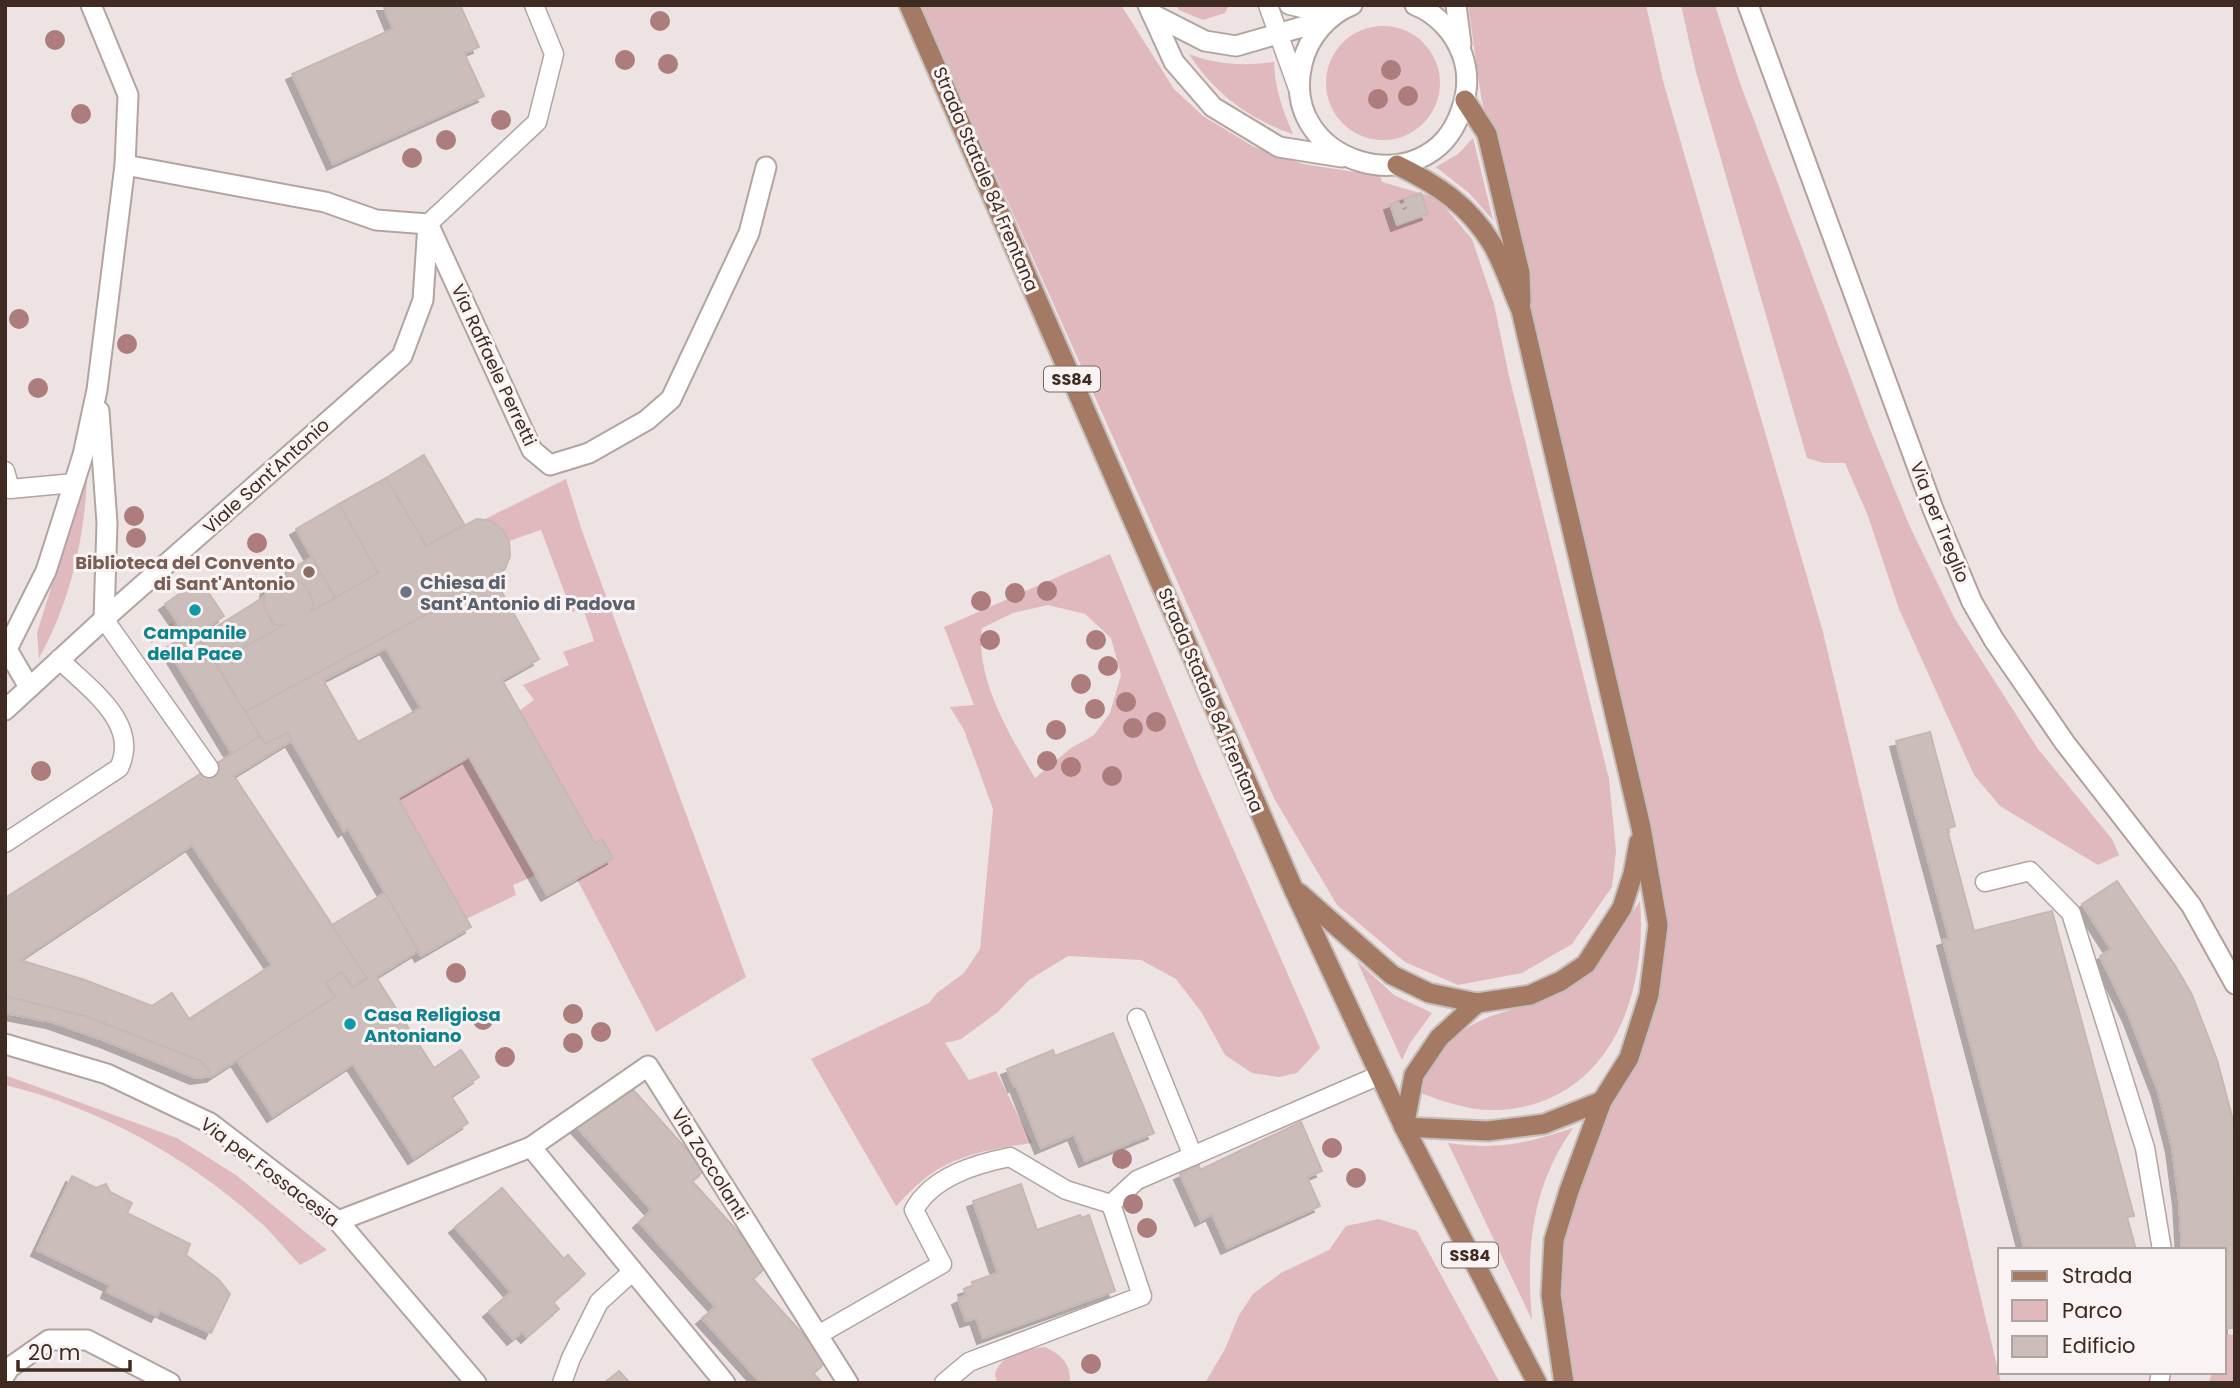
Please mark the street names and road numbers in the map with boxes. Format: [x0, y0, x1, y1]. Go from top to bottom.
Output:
street label: Strada Statale 84 Frentana [927, 63, 1045, 295]
street label: Via Raffaele Perretti [445, 280, 543, 450]
road number: SS84 [1044, 366, 1100, 392]
street label: Viale Sant'Antonio [197, 413, 335, 539]
street label: Via per Treglio [1904, 458, 1976, 586]
street label: Strada Statale 84 Frentana [1152, 584, 1270, 816]
street label: Via Zoccolanti [666, 1103, 754, 1225]
street label: Via per Fossacesia [195, 1111, 345, 1233]
road number: SS84 [1442, 1242, 1498, 1268]

